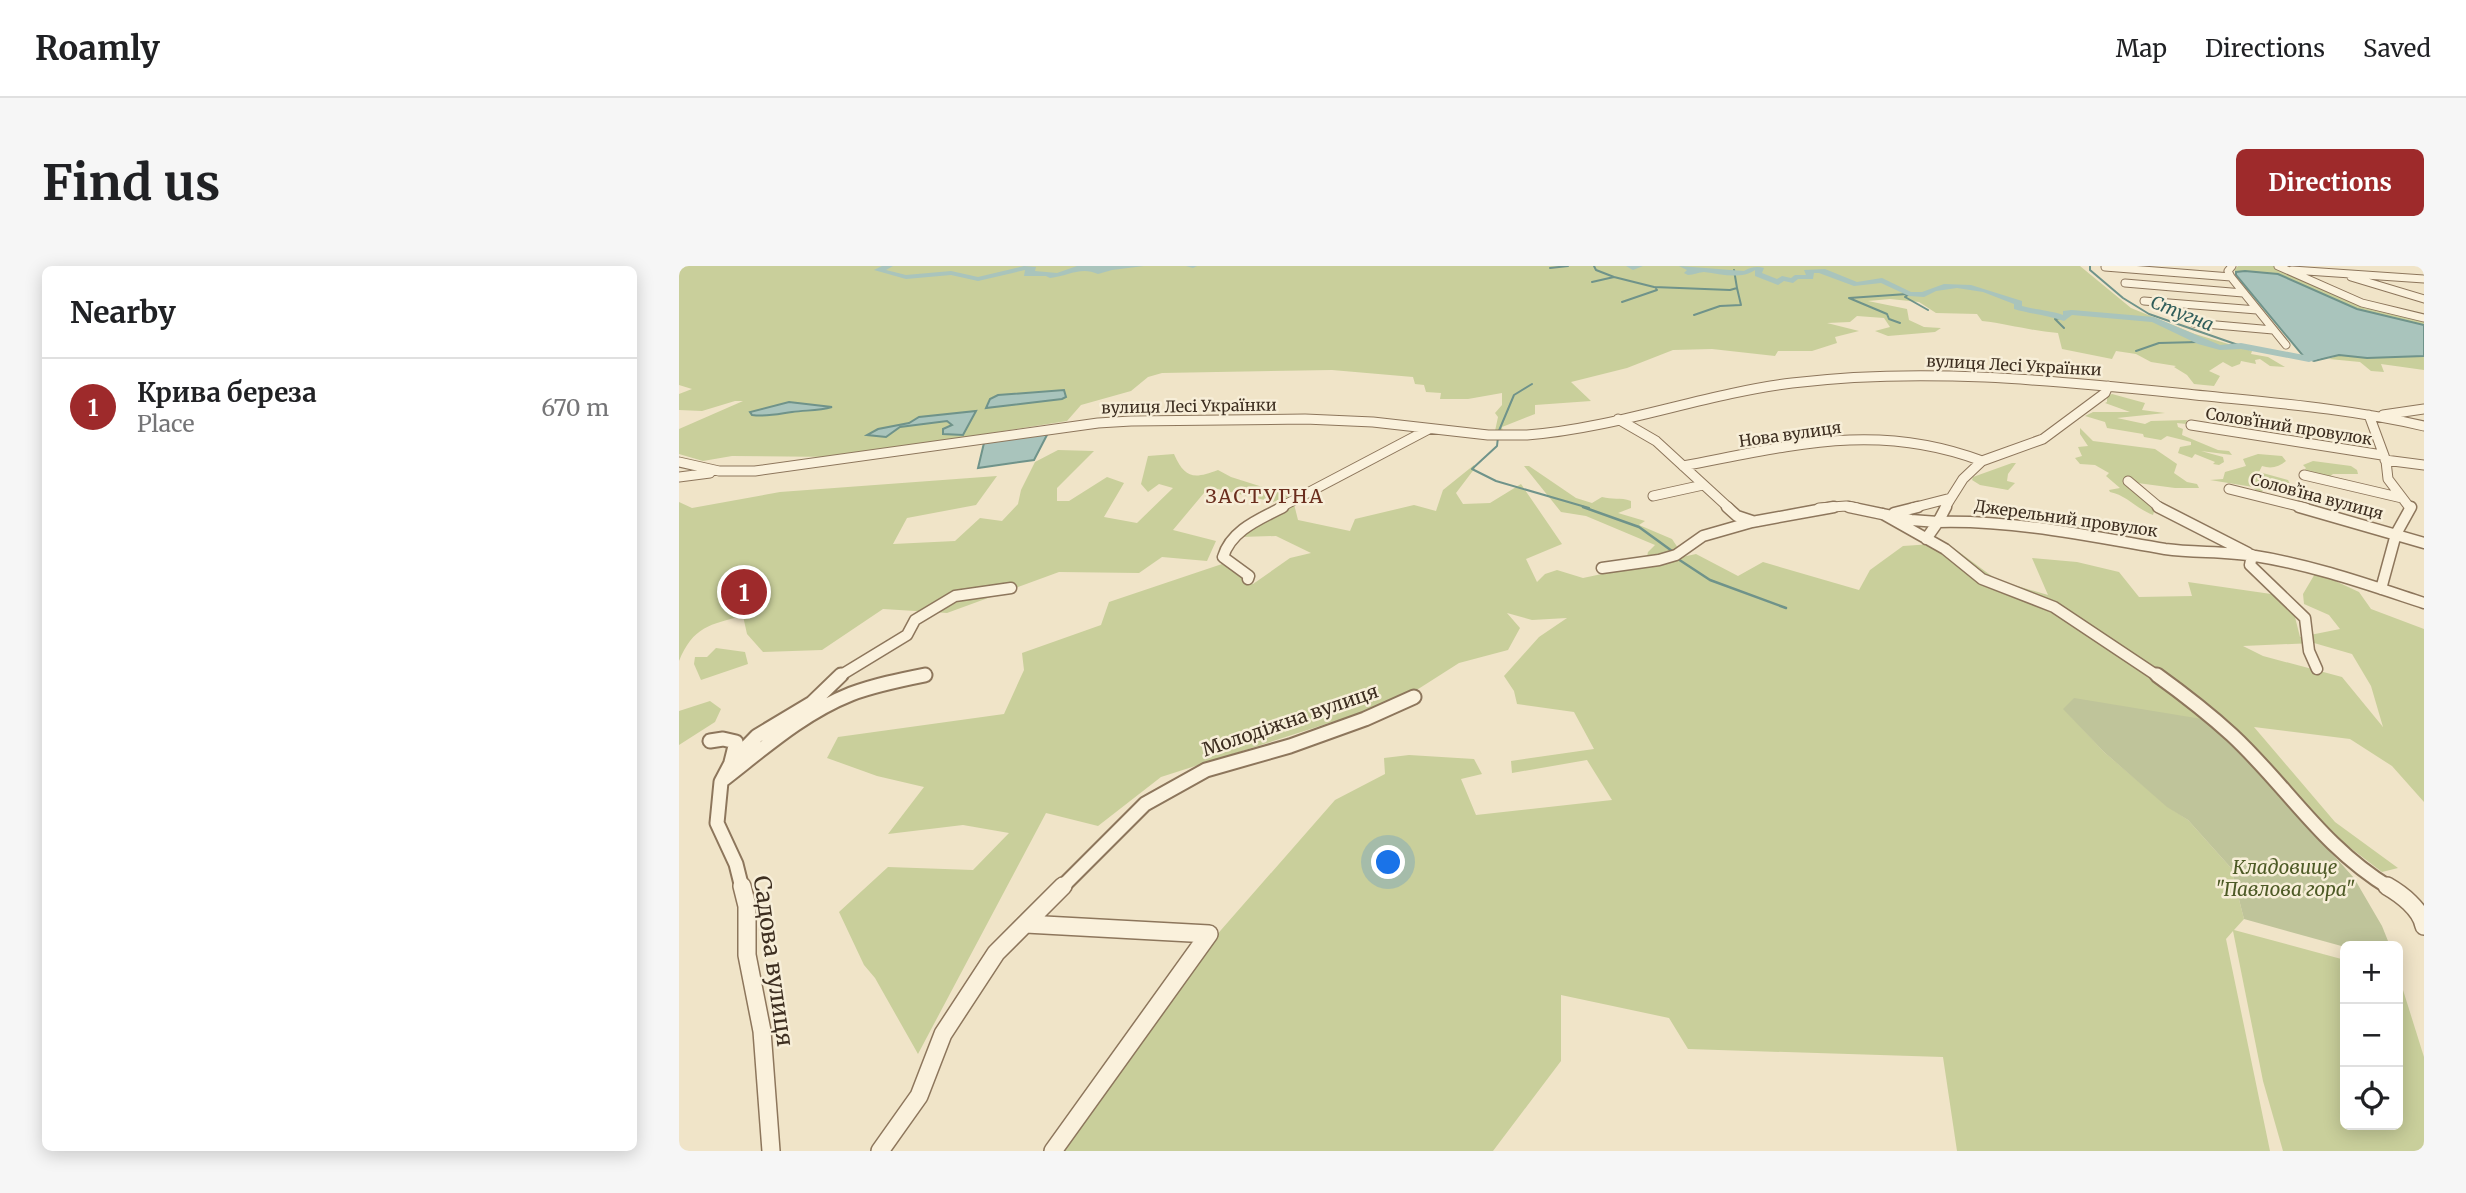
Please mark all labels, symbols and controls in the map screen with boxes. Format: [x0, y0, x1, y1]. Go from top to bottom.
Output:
text: Roamly [35, 28, 160, 69]
text: Map [2116, 33, 2167, 64]
text: Directions [2205, 33, 2325, 64]
text: Saved [2363, 33, 2431, 64]
button: Directions [2236, 149, 2424, 216]
text: Find us [42, 152, 220, 213]
water label: Стугна [2147, 290, 2217, 336]
text: Nearby [70, 293, 176, 331]
street label: вулиця Лесі Українки [1926, 350, 2102, 380]
text: Крива береза [137, 376, 317, 409]
text: 1 [88, 393, 98, 422]
text: 670 m [541, 393, 609, 422]
street label: вулиця Лесі Українки [1101, 394, 1277, 418]
street label: Соловʼїний провулок [2204, 403, 2374, 449]
text: Place [137, 409, 194, 438]
street label: Нова вулиця [1738, 417, 1842, 451]
street label: Соловʼїна вулиця [2248, 469, 2386, 523]
district label: ЗАСТУГНА [1205, 484, 1325, 508]
street label: Джерельний провулок [1973, 495, 2159, 541]
pin: 1 [721, 566, 767, 618]
street label: Молодіжна вулиця [1199, 679, 1381, 761]
your location [1371, 845, 1405, 879]
park label: Кладовище "Павлова гора" [2215, 855, 2355, 901]
street label: Садова вулиця [748, 874, 800, 1048]
map controls [2340, 941, 2403, 1130]
button: + [2340, 941, 2403, 1004]
button: − [2340, 1004, 2403, 1067]
button: locate [2340, 1067, 2403, 1130]

